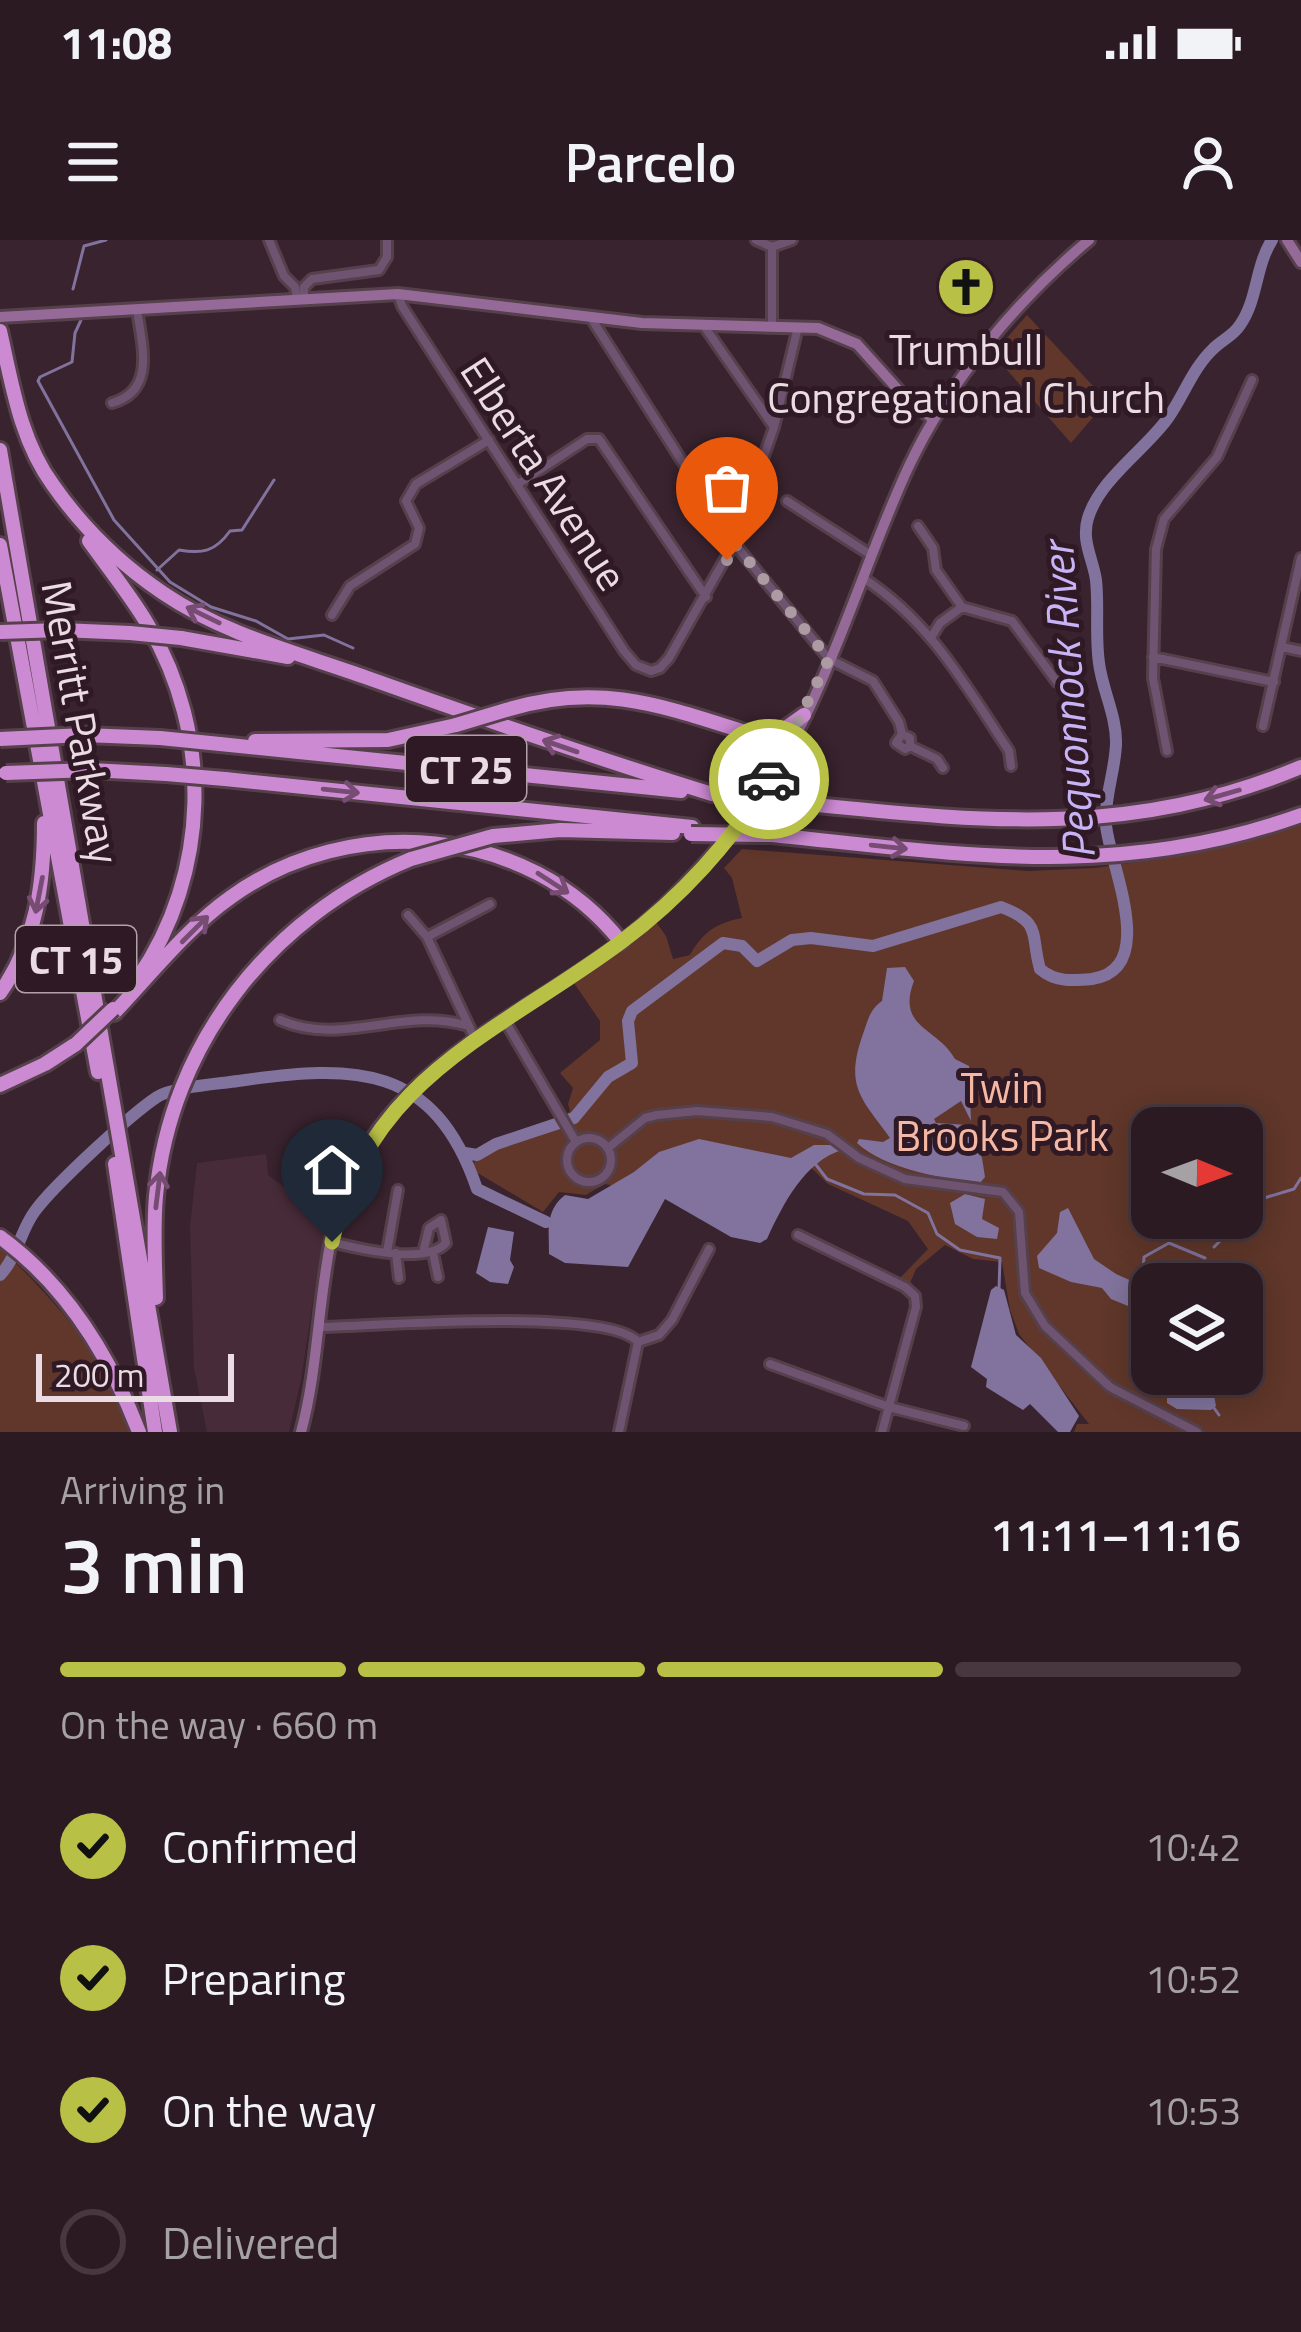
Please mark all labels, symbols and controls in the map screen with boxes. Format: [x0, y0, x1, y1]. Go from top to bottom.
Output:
text: 11:08 [60, 8, 172, 76]
text: Parcelo [565, 121, 736, 203]
icon: menu [60, 129, 126, 195]
icon: person [1175, 129, 1241, 195]
church icon: Trumbull Congregational Church [935, 256, 997, 318]
place label: Trumbull Congregational Church [767, 317, 1165, 429]
street label: Elberta Avenue [445, 344, 645, 602]
pin [676, 437, 778, 560]
icon: bag [694, 455, 760, 521]
water label: Pequonnock River [1022, 536, 1112, 862]
street label: Merritt Parkway [26, 575, 138, 869]
one-way arrow [186, 603, 221, 626]
courier [709, 719, 829, 839]
one-way arrow [542, 734, 579, 755]
road number: CT 25 [406, 736, 526, 802]
icon: car [736, 746, 802, 812]
one-way arrow [321, 780, 360, 803]
one-way arrow [1204, 785, 1242, 807]
one-way arrow [869, 836, 908, 859]
one-way arrow [535, 871, 569, 896]
one-way arrow [27, 874, 49, 913]
one-way arrow [181, 915, 209, 944]
road number: CT 15 [16, 926, 136, 992]
park label: Twin Brooks Park [895, 1055, 1109, 1167]
north arrow [1131, 1107, 1263, 1239]
map controls [1131, 1107, 1263, 1395]
pin [281, 1119, 383, 1242]
icon: home [299, 1137, 365, 1203]
one-way arrow [147, 1171, 169, 1210]
button: layers [1131, 1263, 1263, 1395]
scale bar [36, 1348, 234, 1401]
text: 200 m [54, 1350, 144, 1400]
text: Arriving in [60, 1460, 225, 1519]
text: 11:11–11:16 [990, 1500, 1241, 1568]
text: 3 min [60, 1505, 248, 1623]
text: On the way · 660 m [60, 1695, 378, 1754]
text: Confirmed [162, 1812, 358, 1880]
icon: check [60, 1813, 126, 1879]
text: 10:42 [1145, 1817, 1241, 1876]
text: Preparing [162, 1944, 346, 2012]
icon: check [60, 1945, 126, 2011]
text: 10:52 [1145, 1949, 1241, 2008]
text: On the way [162, 2076, 376, 2144]
icon: check [60, 2077, 126, 2143]
text: 10:53 [1145, 2081, 1241, 2140]
text: Delivered [162, 2208, 340, 2276]

